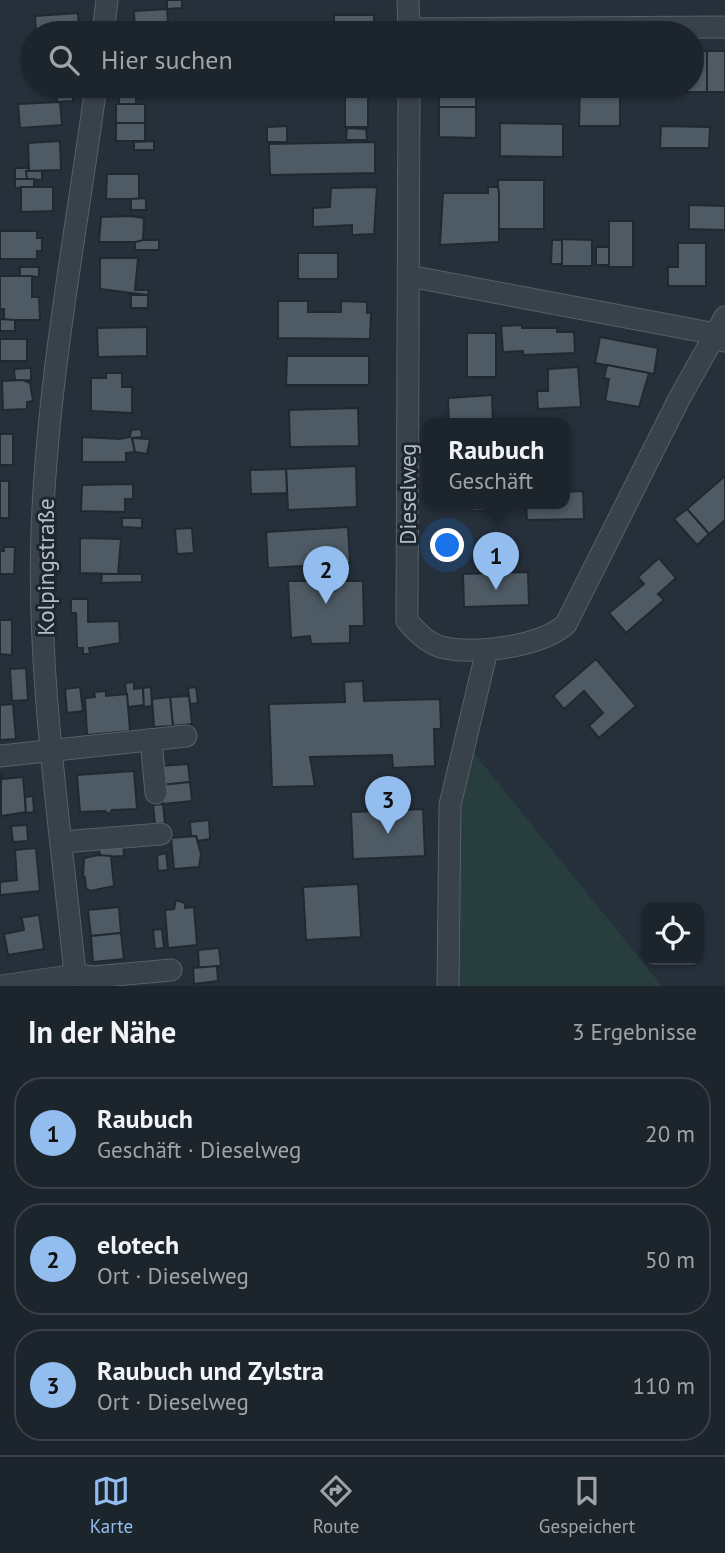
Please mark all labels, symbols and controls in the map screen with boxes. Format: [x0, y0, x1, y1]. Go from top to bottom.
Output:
search box [21, 21, 704, 98]
icon: search [45, 41, 83, 79]
text: Hier suchen [101, 43, 233, 76]
popup [423, 418, 570, 509]
text: Raubuch [449, 433, 544, 466]
street label: Dieselweg [393, 443, 422, 545]
text: Geschäft [449, 466, 533, 495]
street label: Kolpingstraße [31, 498, 60, 636]
your location [430, 528, 464, 562]
pin: 1 [473, 532, 519, 590]
pin: 2 [303, 546, 349, 604]
pin: 3 [365, 776, 411, 834]
map controls [641, 902, 704, 965]
button: locate [641, 902, 704, 965]
text: In der Nähe [28, 1012, 176, 1051]
text: 3 Ergebnisse [572, 1017, 697, 1046]
text: Raubuch [97, 1102, 193, 1135]
text: 1 [46, 1119, 60, 1148]
text: 20 m [645, 1119, 695, 1148]
text: Geschäft · Dieselweg [97, 1135, 301, 1164]
text: elotech [97, 1228, 179, 1261]
text: 2 [46, 1245, 60, 1274]
text: 50 m [645, 1245, 695, 1274]
text: Ort · Dieselweg [97, 1261, 249, 1290]
text: Raubuch und Zylstra [97, 1354, 324, 1387]
text: 3 [46, 1371, 60, 1400]
text: 110 m [633, 1371, 695, 1400]
text: Ort · Dieselweg [97, 1387, 249, 1416]
tab: Karte [90, 1472, 133, 1538]
tab: Route [313, 1472, 359, 1538]
tab: Gespeichert [539, 1472, 635, 1538]

